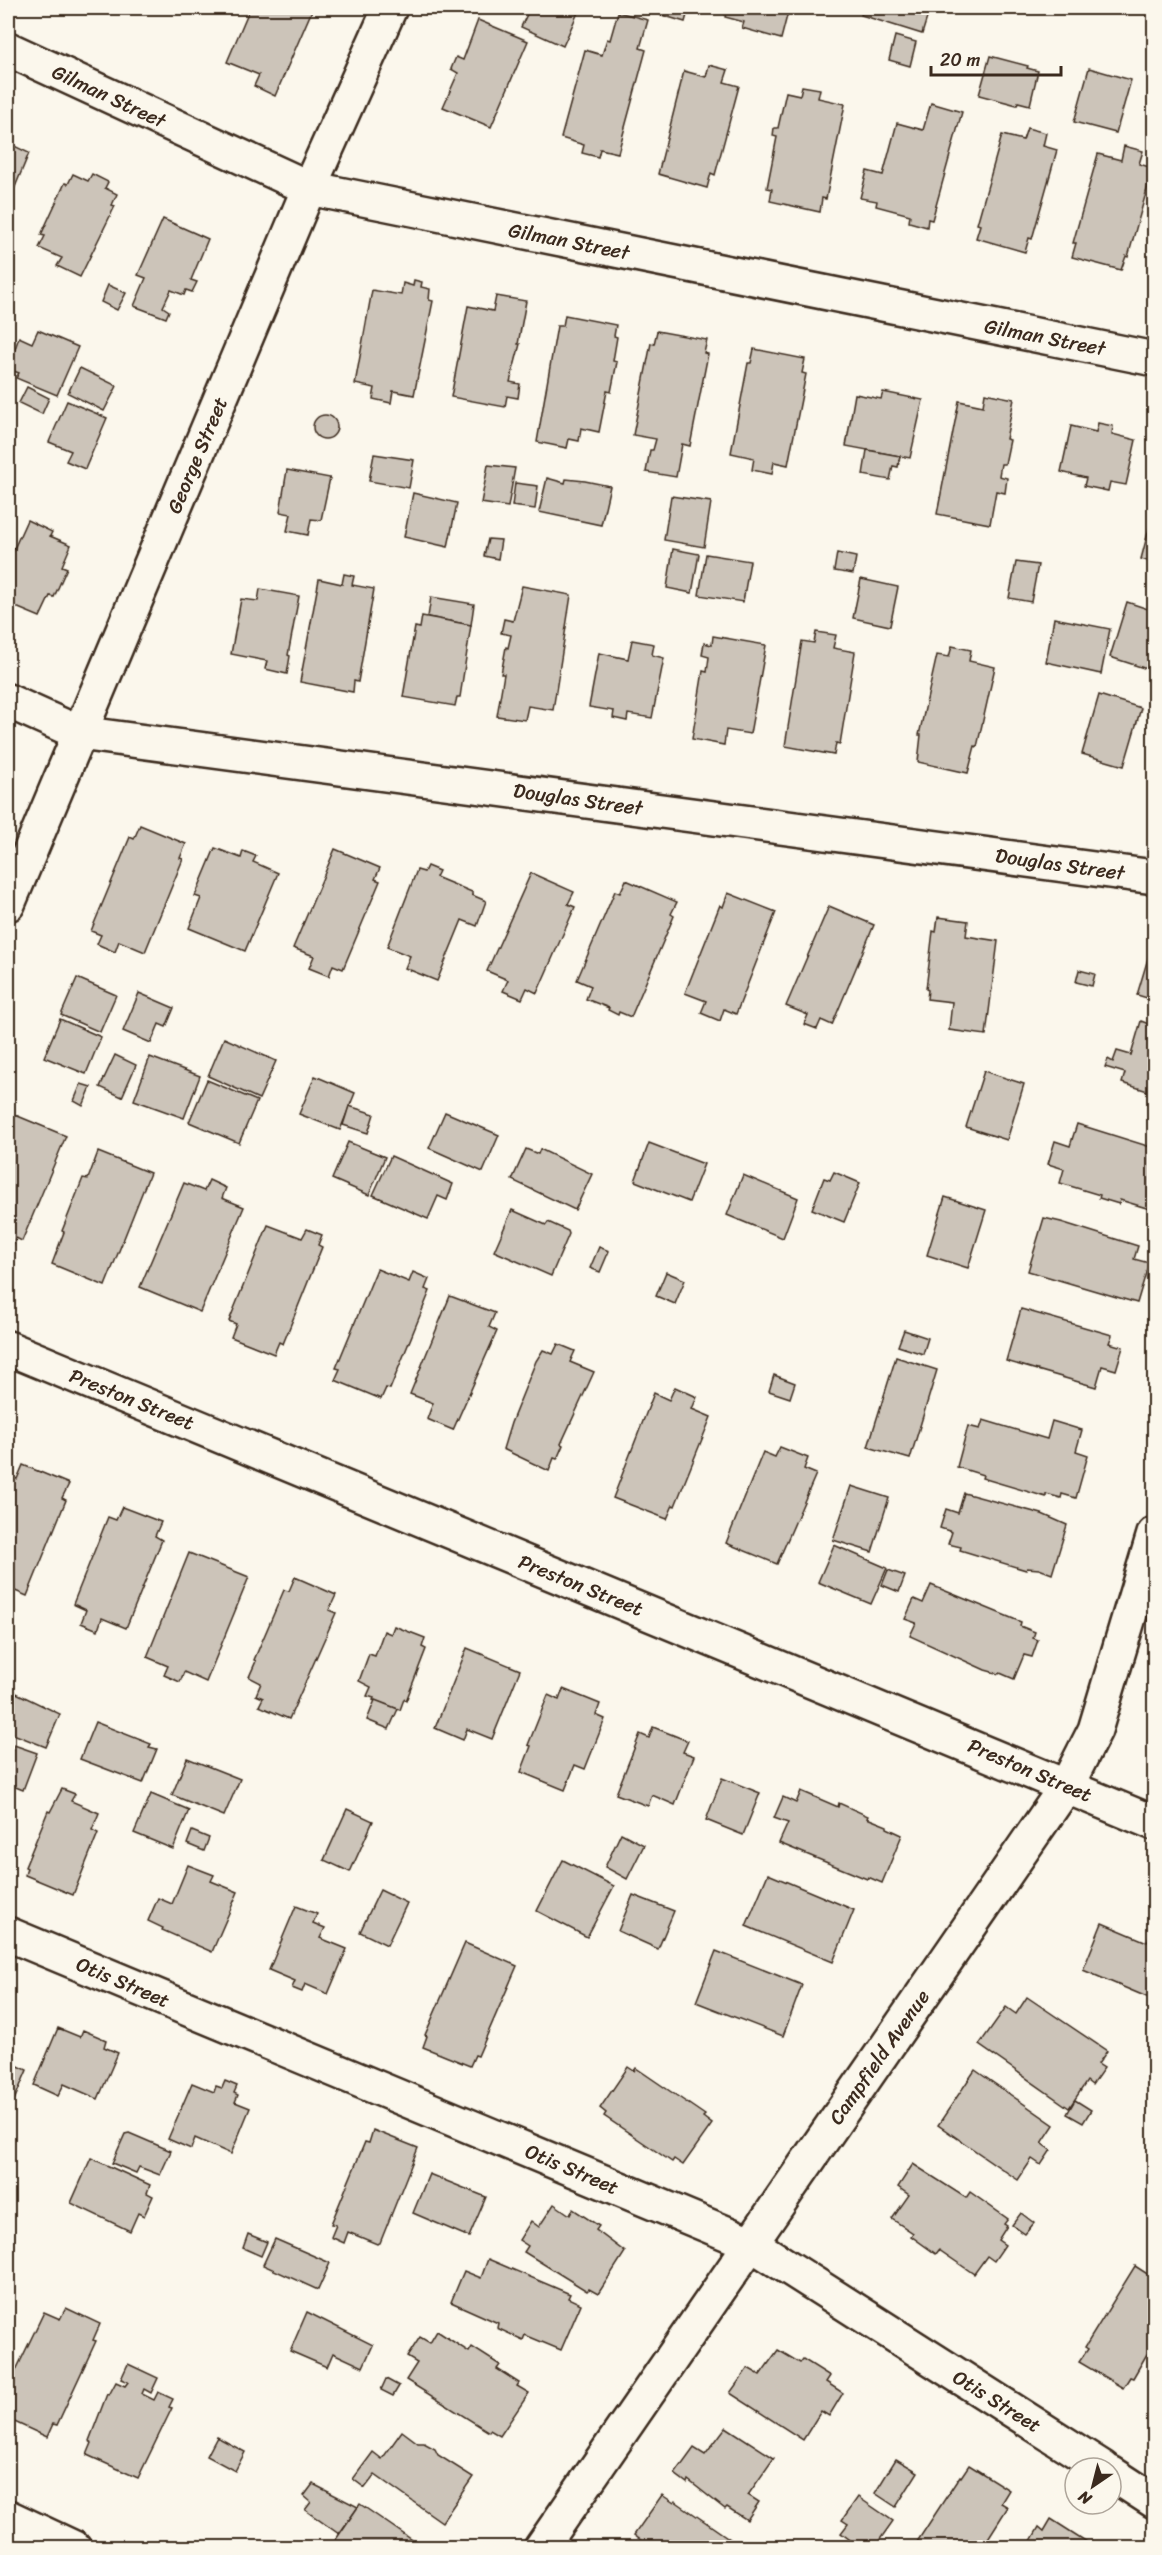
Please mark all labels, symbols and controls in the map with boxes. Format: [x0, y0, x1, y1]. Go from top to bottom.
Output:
scale bar [931, 39, 1062, 77]
text: 20 m [940, 44, 980, 76]
street label: Gilman Street [46, 55, 173, 139]
street label: Gilman Street [505, 213, 633, 271]
street label: Gilman Street [981, 309, 1109, 367]
street label: George Street [157, 391, 238, 519]
street label: Douglas Street [511, 773, 646, 826]
street label: Douglas Street [993, 838, 1128, 891]
street label: Preston Street [64, 1358, 200, 1441]
street label: Preston Street [513, 1544, 649, 1627]
street label: Preston Street [962, 1729, 1098, 1812]
street label: Otis Street [70, 1947, 175, 2018]
street label: Campfield Avenue [820, 1982, 939, 2132]
street label: Otis Street [519, 2134, 624, 2205]
street label: Otis Street [945, 2360, 1048, 2443]
north arrow [1063, 2456, 1123, 2516]
text: N [1071, 2482, 1098, 2514]

